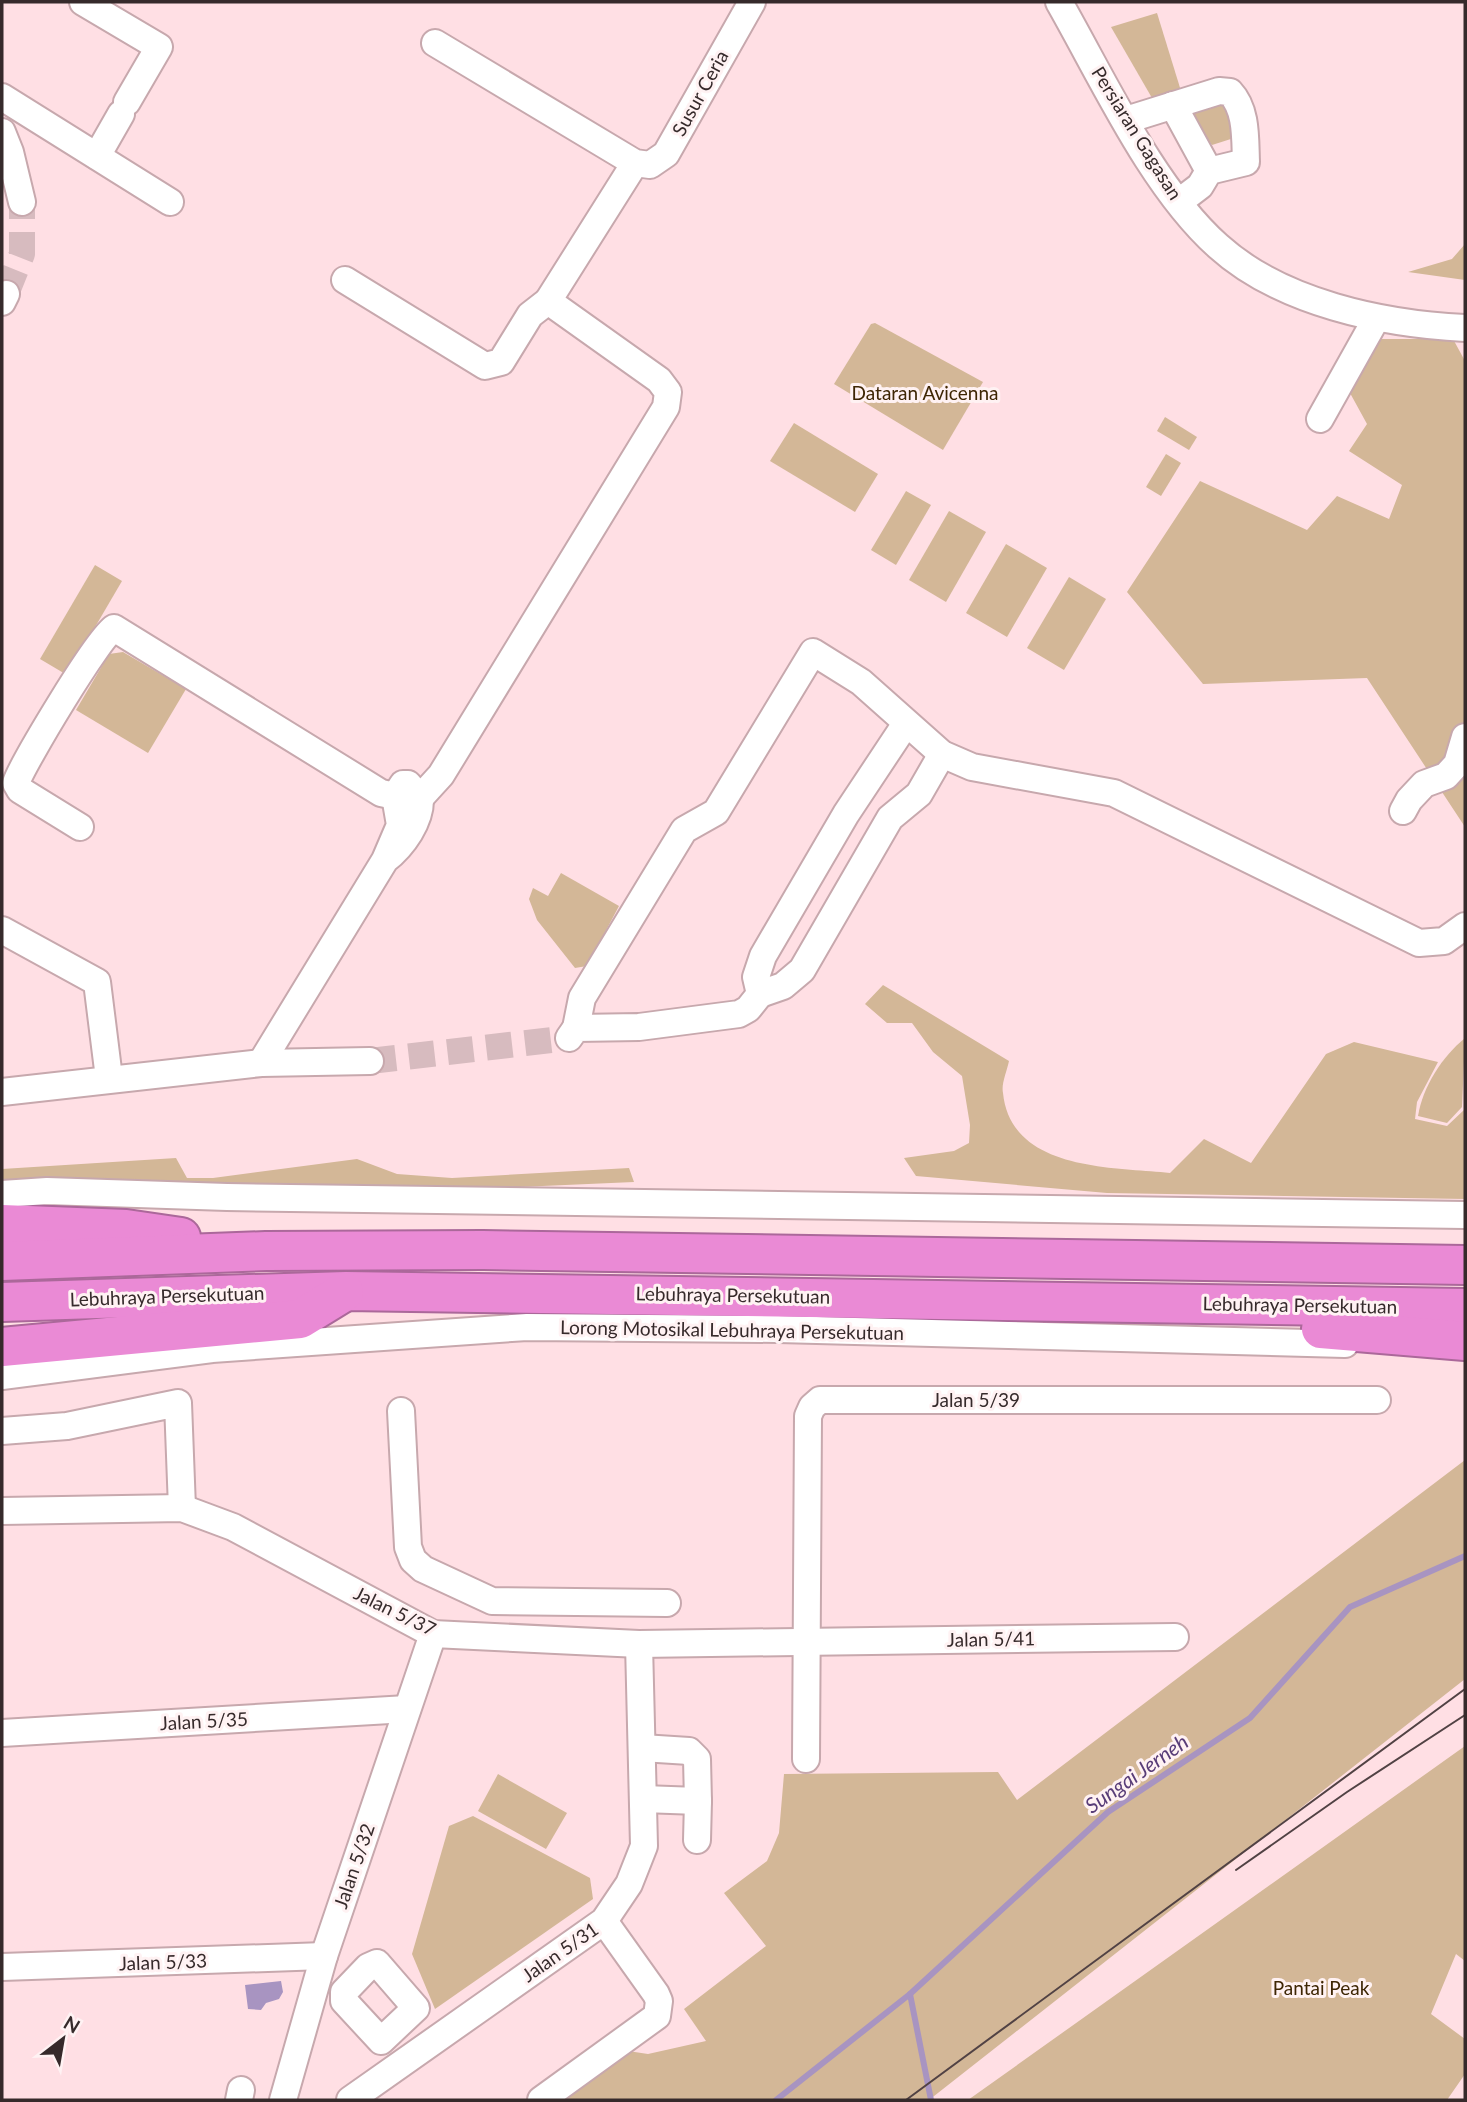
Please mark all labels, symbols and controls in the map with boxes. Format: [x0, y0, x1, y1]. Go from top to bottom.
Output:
street label: Susur Ceria [667, 46, 732, 140]
street label: Persiaran Gagasan [1087, 62, 1188, 204]
park label: Dataran Avicenna [852, 381, 998, 404]
street label: Lebuhraya Persekutuan [69, 1281, 265, 1310]
street label: Lebuhraya Persekutuan [636, 1281, 830, 1308]
street label: Lebuhraya Persekutuan [1203, 1291, 1397, 1318]
street label: Lorong Motosikal Lebuhraya Persekutuan [560, 1315, 904, 1344]
street label: Jalan 5/39 [932, 1388, 1020, 1411]
street label: Jalan 5/37 [351, 1581, 440, 1640]
street label: Jalan 5/41 [947, 1626, 1035, 1651]
street label: Jalan 5/35 [159, 1707, 249, 1734]
water label: Sungai Jerneh [1080, 1728, 1193, 1817]
street label: Jalan 5/32 [328, 1820, 379, 1911]
street label: Jalan 5/31 [517, 1917, 602, 1986]
street label: Jalan 5/33 [119, 1948, 207, 1975]
park label: Pantai Peak [1273, 1976, 1370, 1999]
north arrow [28, 2004, 98, 2074]
text: N [60, 2010, 84, 2038]

